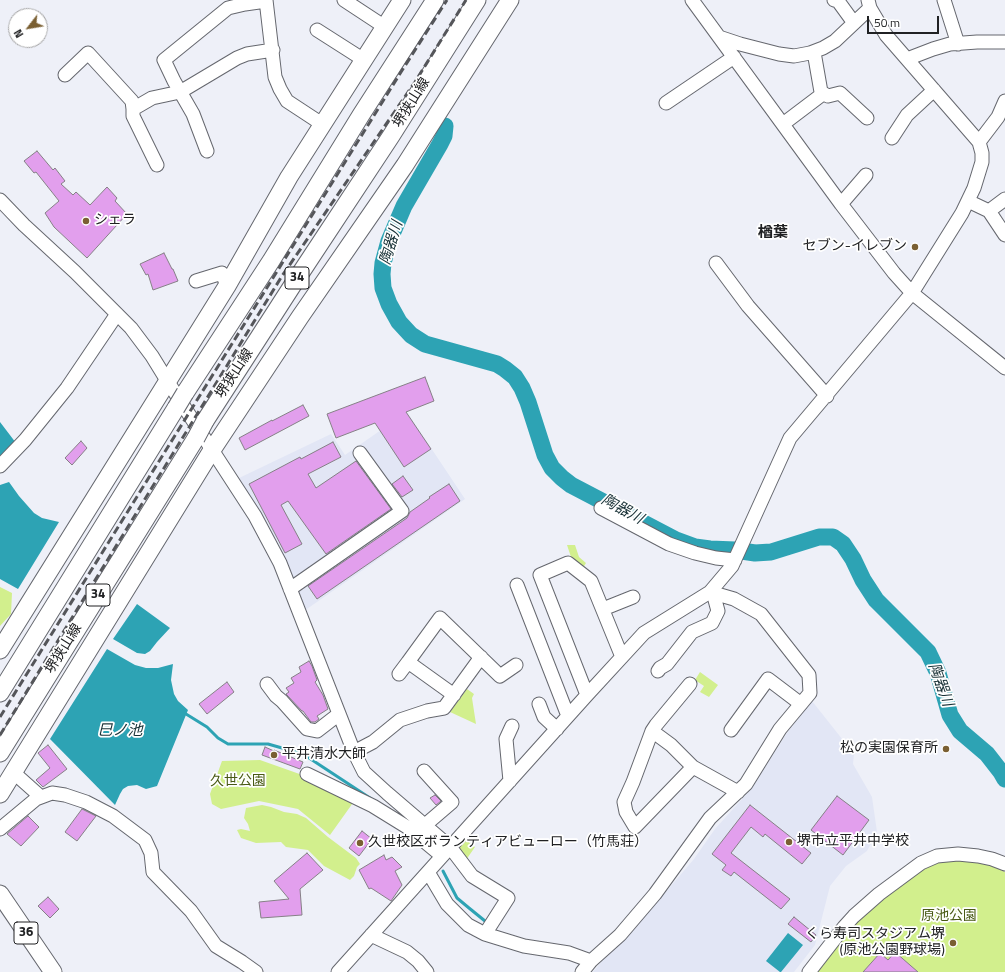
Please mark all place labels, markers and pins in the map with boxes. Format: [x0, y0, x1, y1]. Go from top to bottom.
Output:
place label: シェラ [94, 213, 136, 229]
marker: シェラ [81, 216, 91, 226]
place label: セブン-イレブン [803, 239, 907, 255]
marker: セブン-イレブン [910, 242, 920, 252]
place label: 松の実園保育所 [840, 741, 938, 757]
marker: 松の実園保育所 [941, 744, 951, 754]
place label: 平井清水大師 [282, 747, 366, 763]
marker: 平井清水大師 [269, 750, 279, 760]
place label: 堺市立平井中学校 [797, 834, 909, 850]
place label: 久世校区ボランティアビューロー（竹馬荘） [368, 835, 648, 851]
marker: 堺市立平井中学校 [784, 837, 794, 847]
marker: 久世校区ボランティアビューロー（竹馬荘） [355, 838, 365, 848]
place label: くら寿司スタジアム堺 (原池公園野球場) [805, 927, 945, 960]
marker: くら寿司スタジアム堺 (原池公園野球場) [948, 938, 958, 948]

